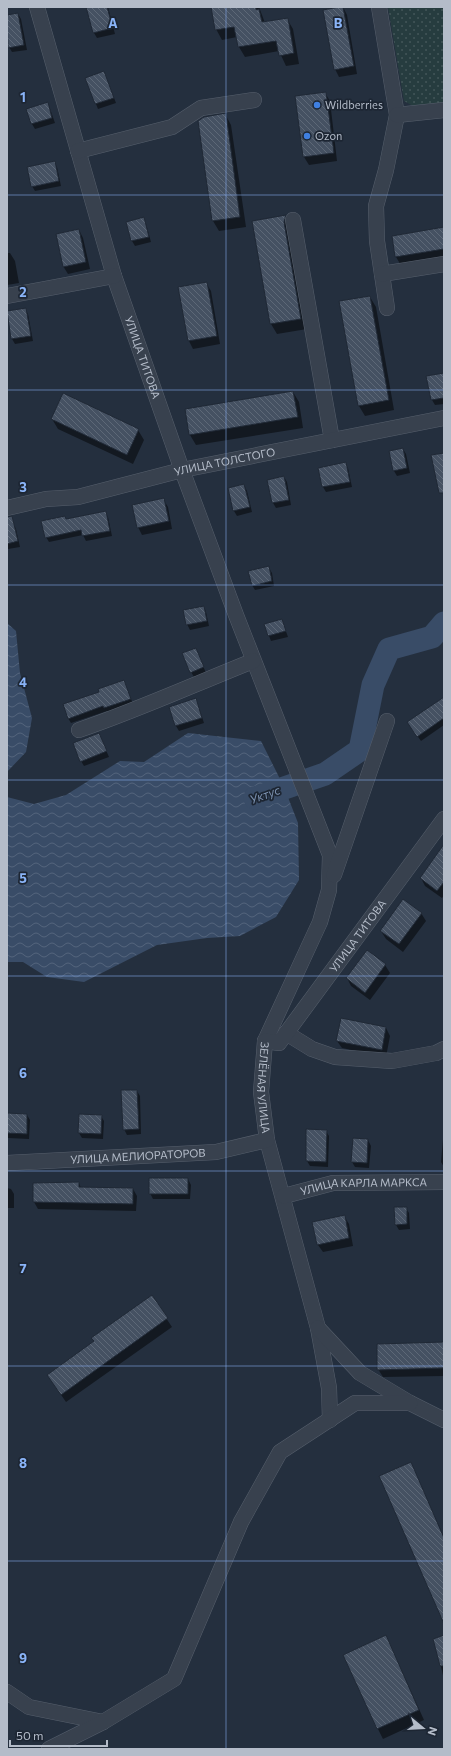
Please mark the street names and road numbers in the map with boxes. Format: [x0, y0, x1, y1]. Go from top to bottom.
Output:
street label: УЛИЦА ТИТОВА [122, 314, 164, 401]
street label: УЛИЦА ТОЛСТОГО [172, 445, 276, 478]
street label: УЛИЦА ТИТОВА [326, 897, 389, 975]
street label: ЗЕЛЁНАЯ УЛИЦА [255, 1041, 273, 1134]
street label: УЛИЦА МЕЛИОРАТОРОВ [70, 1146, 206, 1166]
street label: УЛИЦА КАРЛА МАРКСА [299, 1175, 428, 1197]

